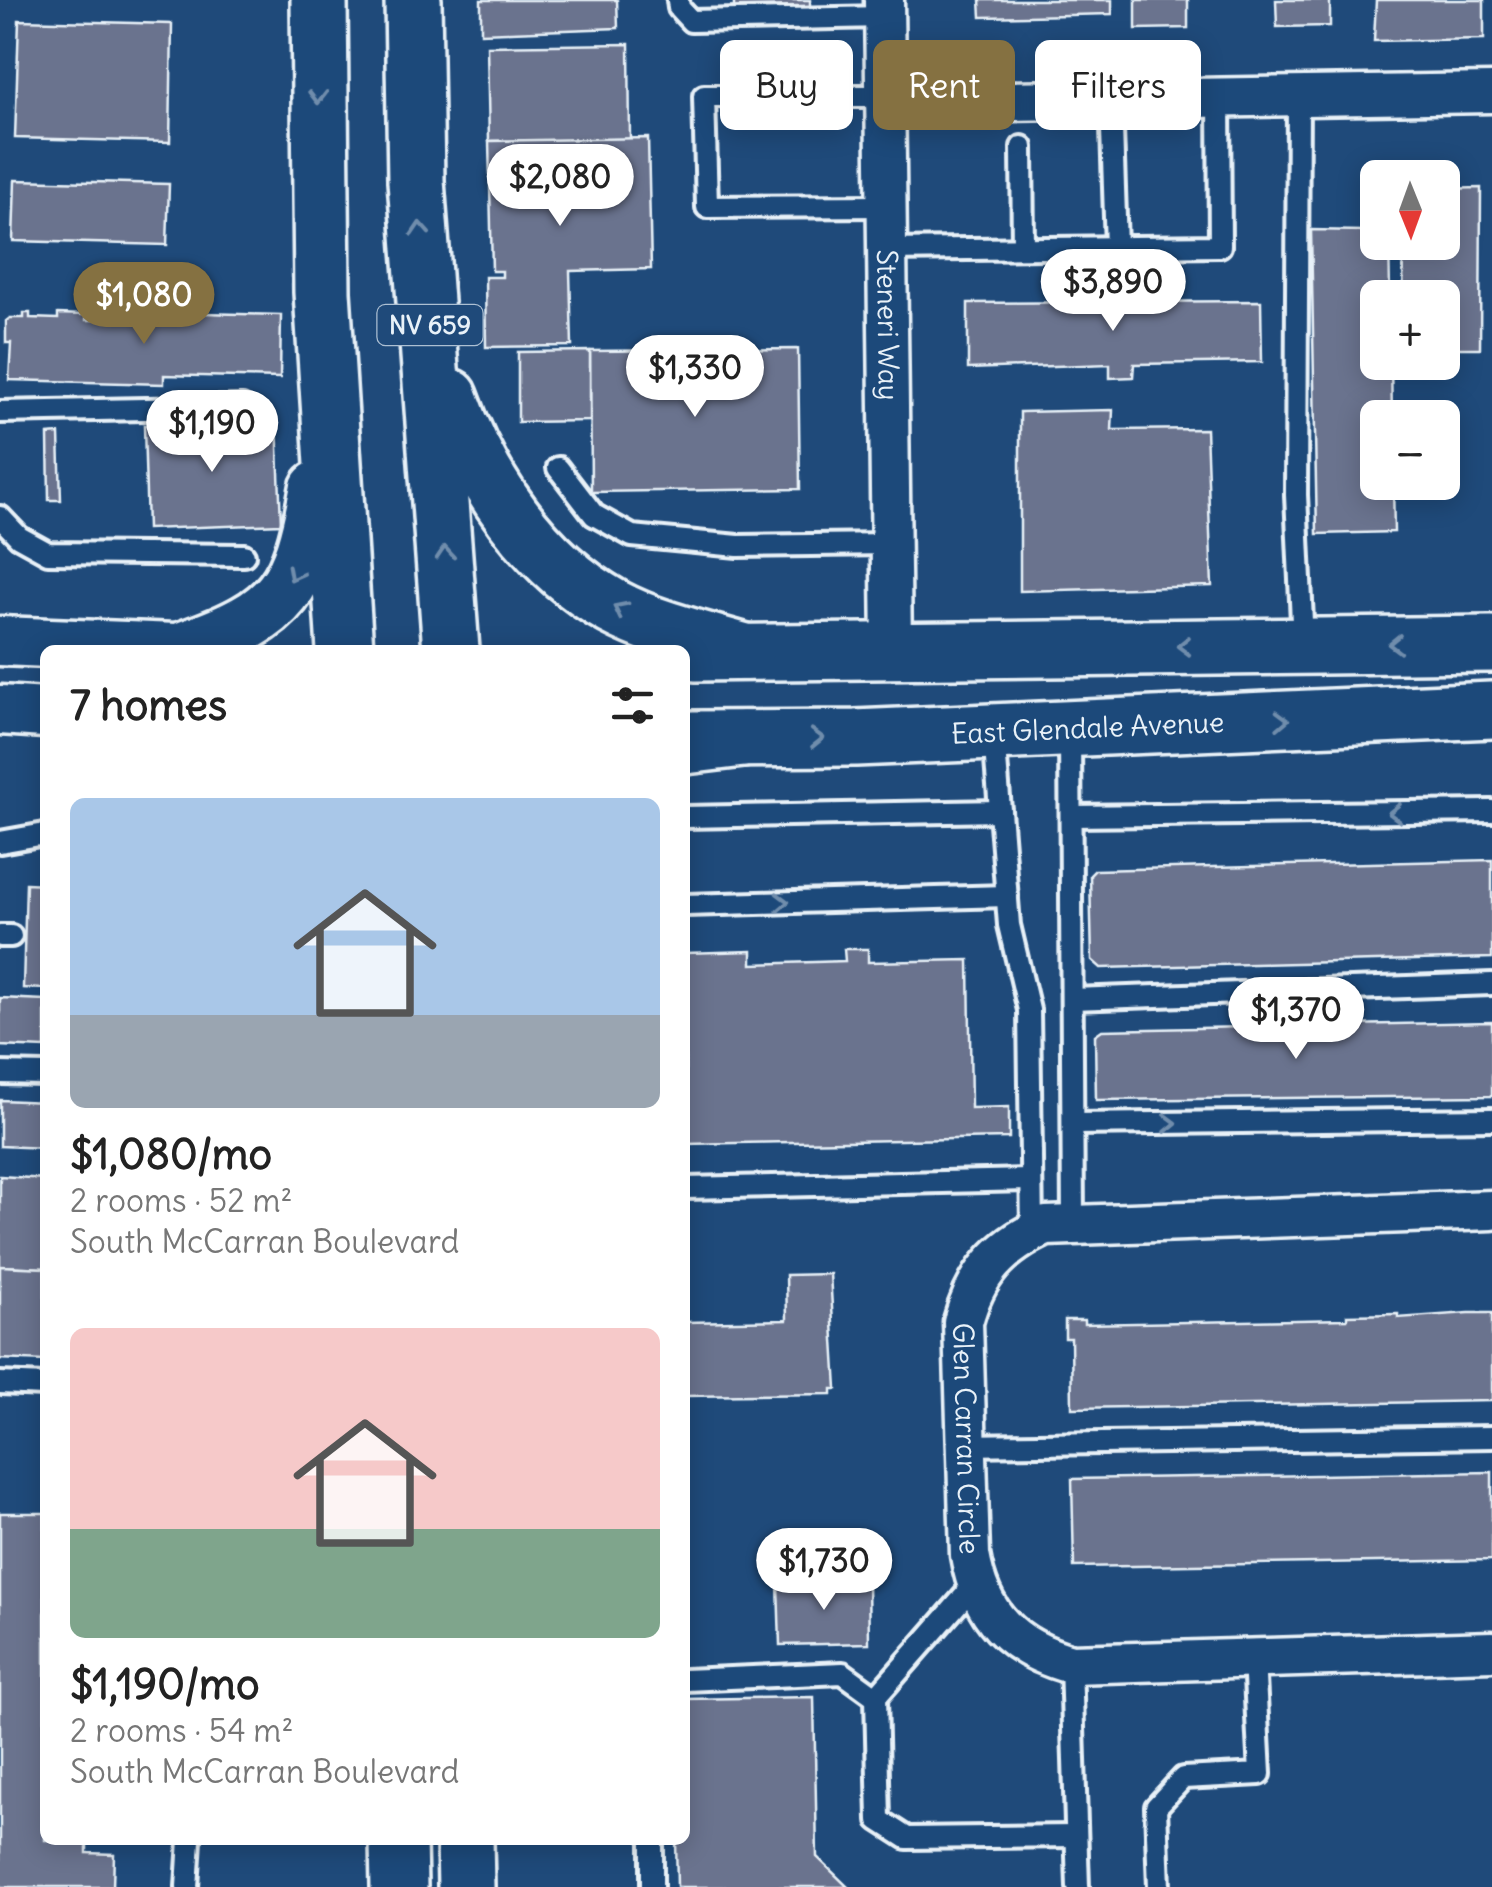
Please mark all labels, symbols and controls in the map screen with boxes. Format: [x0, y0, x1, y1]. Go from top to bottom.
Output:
chip: Buy [720, 40, 853, 130]
chip: Rent [873, 40, 1015, 130]
chip: Filters [1035, 40, 1201, 130]
one-way arrow [307, 90, 329, 106]
pin: $2,080 [479, 144, 641, 229]
text: $2,080 [509, 156, 611, 197]
north arrow [1360, 160, 1460, 260]
map controls [1360, 160, 1460, 500]
one-way arrow [410, 220, 431, 236]
street label: Steneri Way [869, 249, 907, 401]
pin: $3,890 [1032, 249, 1194, 334]
text: $3,890 [1063, 261, 1163, 302]
pin: $1,080 [63, 262, 225, 347]
text: $1,080 [95, 274, 193, 315]
button: + [1360, 280, 1460, 380]
road number: NV 659 [378, 305, 482, 345]
pin: $1,330 [614, 335, 776, 420]
text: $1,330 [648, 347, 742, 388]
pin: $1,190 [131, 390, 293, 475]
button: − [1360, 400, 1460, 500]
text: $1,190 [168, 402, 256, 443]
one-way arrow [435, 544, 457, 560]
one-way arrow [287, 563, 306, 582]
one-way arrow [613, 602, 631, 622]
one-way arrow [1386, 633, 1402, 655]
one-way arrow [1176, 636, 1192, 657]
icon: filters [605, 678, 660, 733]
text: 7 homes [70, 679, 227, 731]
street label: East Glendale Avenue [951, 704, 1225, 752]
one-way arrow [1275, 709, 1291, 730]
one-way arrow [810, 727, 826, 749]
one-way arrow [1386, 802, 1402, 823]
icon: home [275, 863, 455, 1043]
one-way arrow [775, 892, 791, 913]
pin: $1,370 [1215, 977, 1377, 1062]
text: $1,370 [1250, 989, 1342, 1030]
one-way arrow [1164, 1112, 1179, 1134]
text: $1,080/mo [70, 1128, 272, 1180]
text: 2 rooms · 52 m² [70, 1180, 292, 1221]
text: South McCarran Boulevard [70, 1221, 459, 1262]
street label: Glen Carran Circle [945, 1322, 988, 1555]
icon: home [275, 1393, 455, 1573]
pin: $1,730 [743, 1528, 905, 1613]
text: $1,730 [778, 1540, 870, 1581]
text: $1,190/mo [70, 1658, 260, 1710]
text: 2 rooms · 54 m² [70, 1710, 293, 1751]
text: South McCarran Boulevard [70, 1751, 459, 1792]

